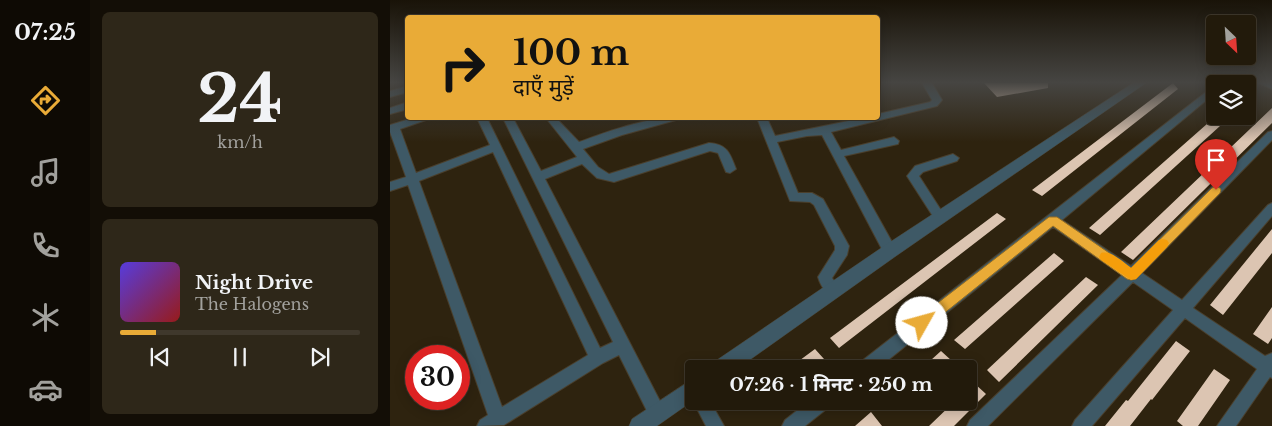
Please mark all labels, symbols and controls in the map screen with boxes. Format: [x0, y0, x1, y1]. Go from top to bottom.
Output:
north arrow [1206, 15, 1256, 65]
map controls [1206, 15, 1256, 125]
text: 07:25 [14, 19, 76, 46]
text: 100 m [513, 31, 629, 74]
icon: right [430, 35, 495, 100]
text: 24 [197, 59, 283, 140]
text: दाएँ मुड़ें [513, 74, 574, 101]
button: layers [1206, 75, 1256, 125]
icon: directions [28, 83, 63, 118]
text: km/h [217, 132, 263, 152]
pin [1195, 139, 1237, 190]
icon: arrive [1202, 146, 1230, 174]
icon: music [28, 155, 63, 190]
icon: phone [28, 228, 63, 263]
text: Night Drive [195, 271, 313, 294]
text: The Halogens [195, 294, 309, 314]
position arrow [895, 296, 947, 348]
icon: climate [28, 300, 63, 335]
icon: previous [146, 343, 174, 371]
icon: pause [226, 343, 254, 371]
icon: next [306, 343, 334, 371]
speed limit sign: 30 [405, 345, 470, 410]
icon: car [28, 372, 63, 407]
text: 07:26 · 1 मिनट · 250 m [730, 373, 932, 396]

